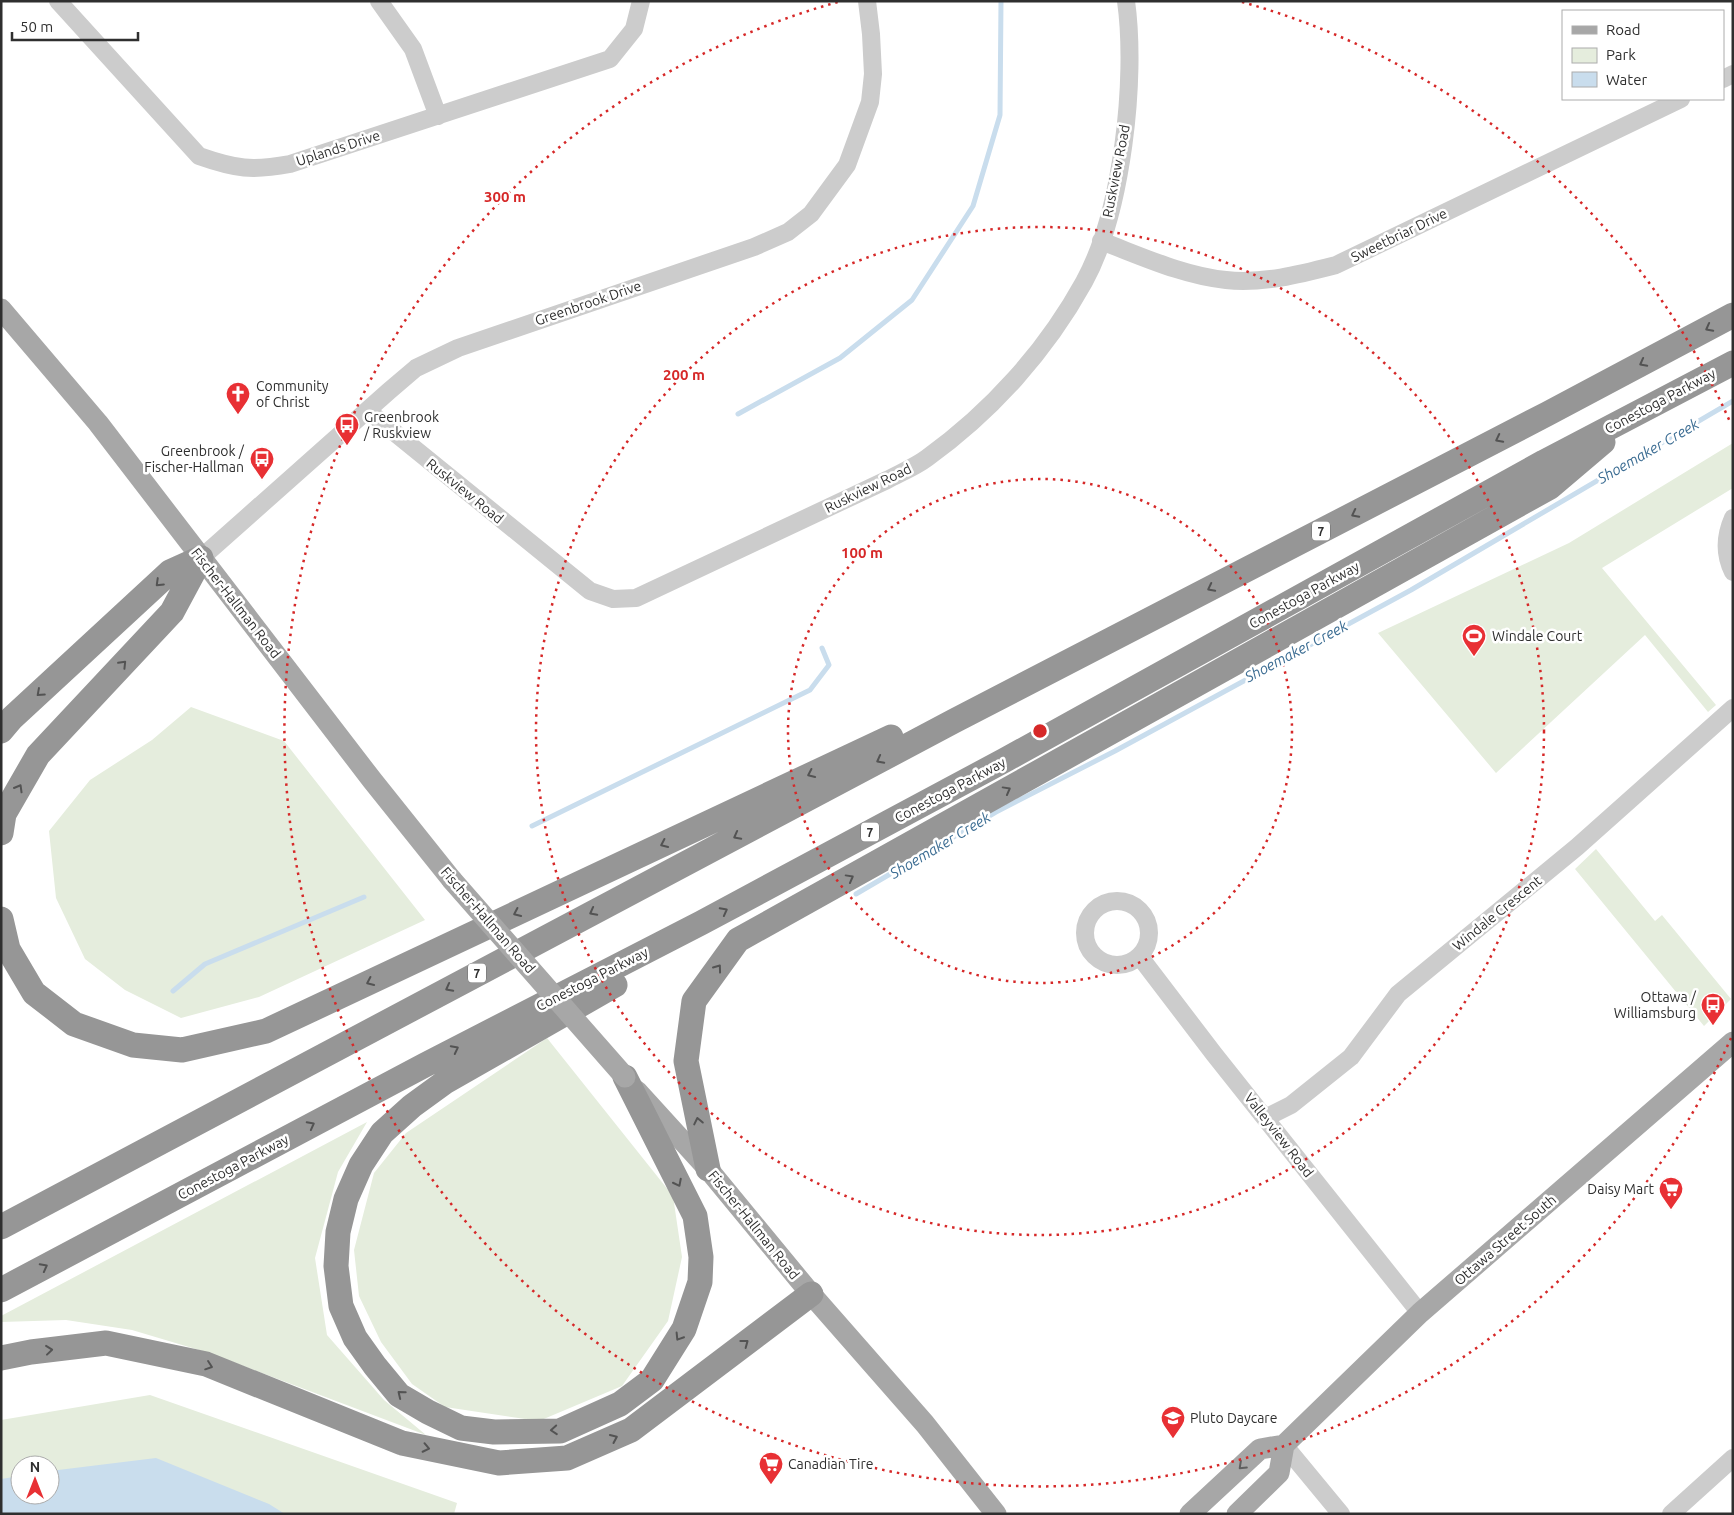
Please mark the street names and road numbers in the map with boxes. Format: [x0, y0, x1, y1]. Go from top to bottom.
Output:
street label: Ruskview Road [1099, 123, 1133, 219]
street label: Uplands Drive [294, 127, 382, 169]
street label: Sweetbriar Drive [1348, 205, 1450, 265]
street label: Greenbrook Drive [533, 277, 643, 329]
street label: Conestoga Parkway [1602, 365, 1718, 437]
street label: Ruskview Road [423, 455, 507, 527]
street label: Ruskview Road [822, 460, 914, 516]
road number: 7 [1312, 522, 1330, 540]
street label: Fischer-Hallman Road [188, 545, 284, 661]
street label: Conestoga Parkway [1246, 558, 1362, 632]
street label: Conestoga Parkway [892, 754, 1008, 826]
road number: 7 [861, 822, 879, 842]
street label: Fischer-Hallman Road [438, 864, 538, 976]
street label: Windale Crescent [1449, 872, 1545, 954]
street label: Conestoga Parkway [533, 944, 651, 1014]
road number: 7 [468, 964, 486, 982]
street label: Valleyview Road [1241, 1090, 1317, 1180]
street label: Conestoga Parkway [175, 1131, 291, 1203]
street label: Fischer-Hallman Road [705, 1167, 803, 1283]
street label: Ottawa Street South [1451, 1191, 1559, 1289]

